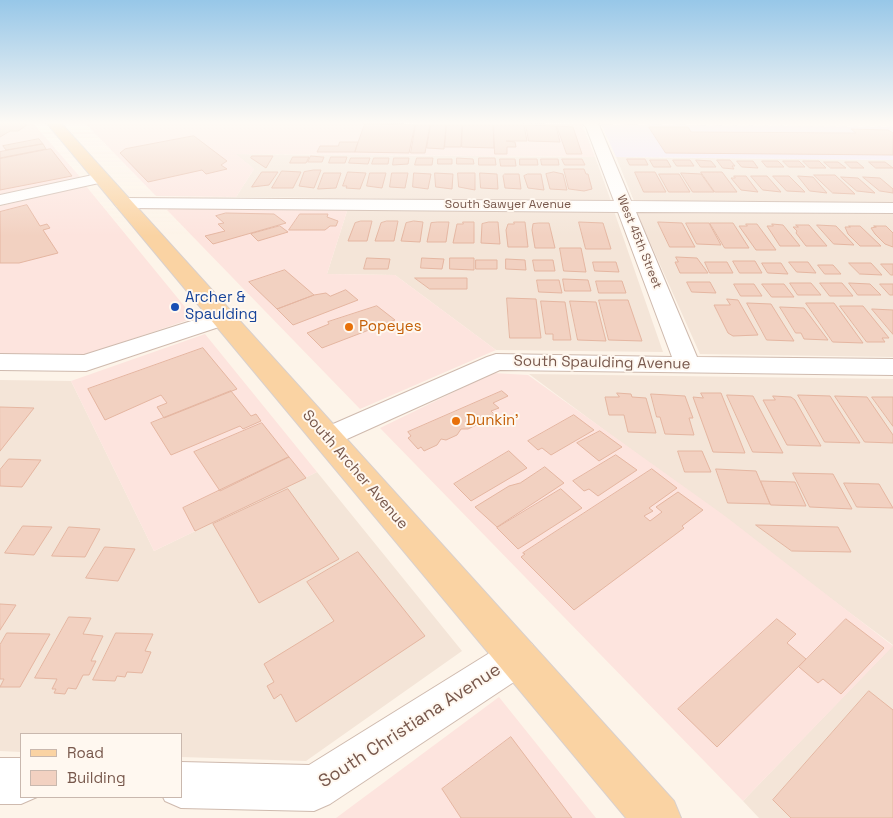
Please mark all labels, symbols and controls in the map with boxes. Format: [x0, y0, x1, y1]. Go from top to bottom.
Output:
street label: West 45th Street [614, 193, 664, 291]
street label: South Sawyer Avenue [445, 198, 571, 212]
place label: Archer & Spaulding [185, 289, 257, 324]
marker: Archer & Spaulding [169, 301, 181, 313]
place label: Popeyes [359, 318, 422, 336]
marker: Popeyes [343, 321, 355, 333]
street label: South Spaulding Avenue [513, 352, 691, 374]
street label: South Archer Avenue [298, 407, 412, 533]
place label: Dunkin' [466, 412, 519, 430]
marker: Dunkin' [450, 415, 462, 427]
street label: South Christiana Avenue [315, 659, 505, 793]
legend [20, 733, 182, 798]
text: Road [67, 743, 104, 762]
text: Building [67, 768, 126, 787]

